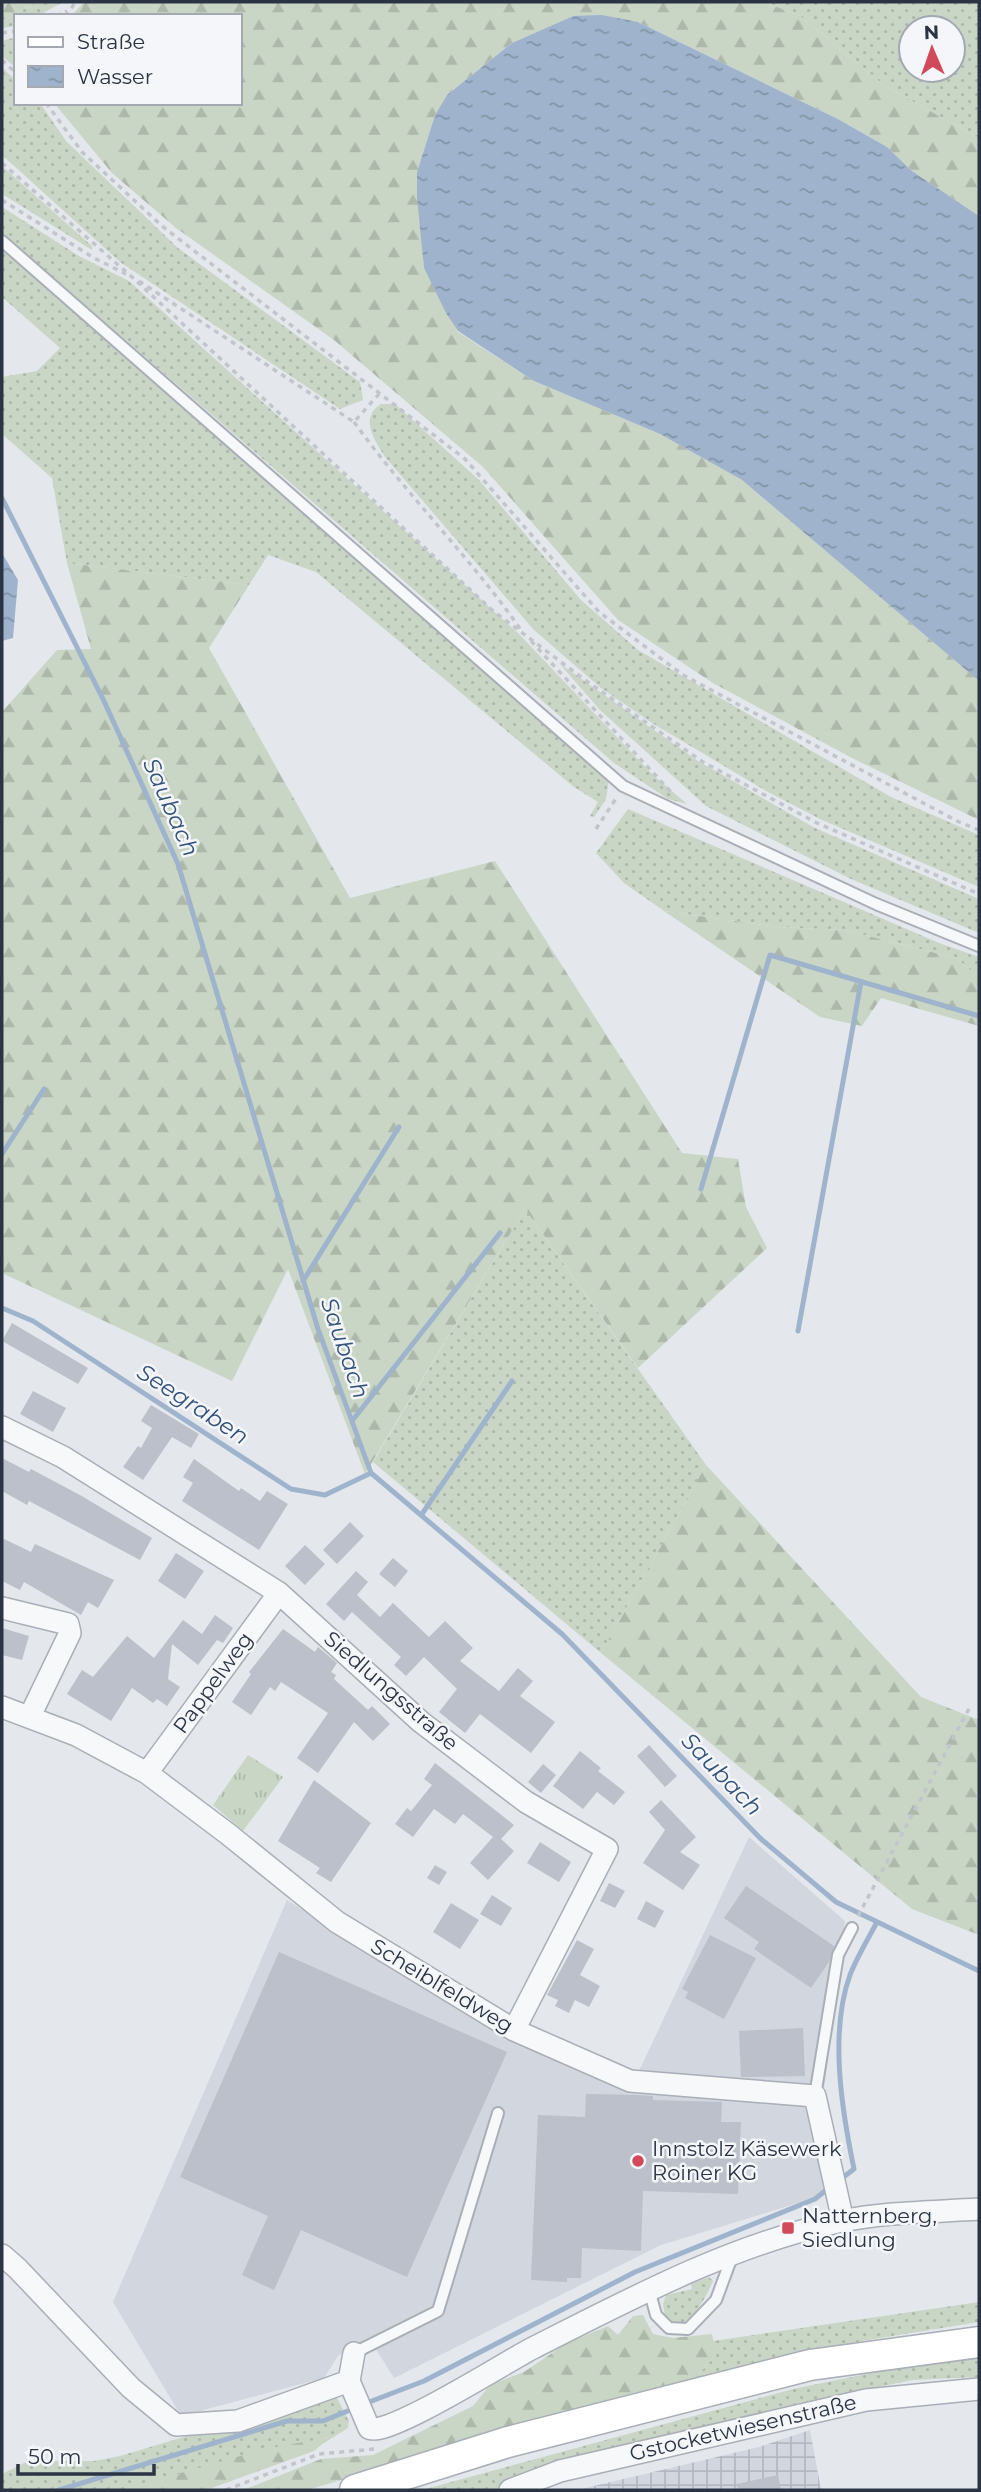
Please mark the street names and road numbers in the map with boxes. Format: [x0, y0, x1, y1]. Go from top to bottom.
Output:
street label: Siedlungsstraße [319, 1626, 464, 1756]
street label: Pappelweg [167, 1627, 258, 1738]
street label: Scheiblfeldweg [367, 1933, 518, 2038]
street label: Gstocketwiesenstraße [627, 2389, 859, 2466]

